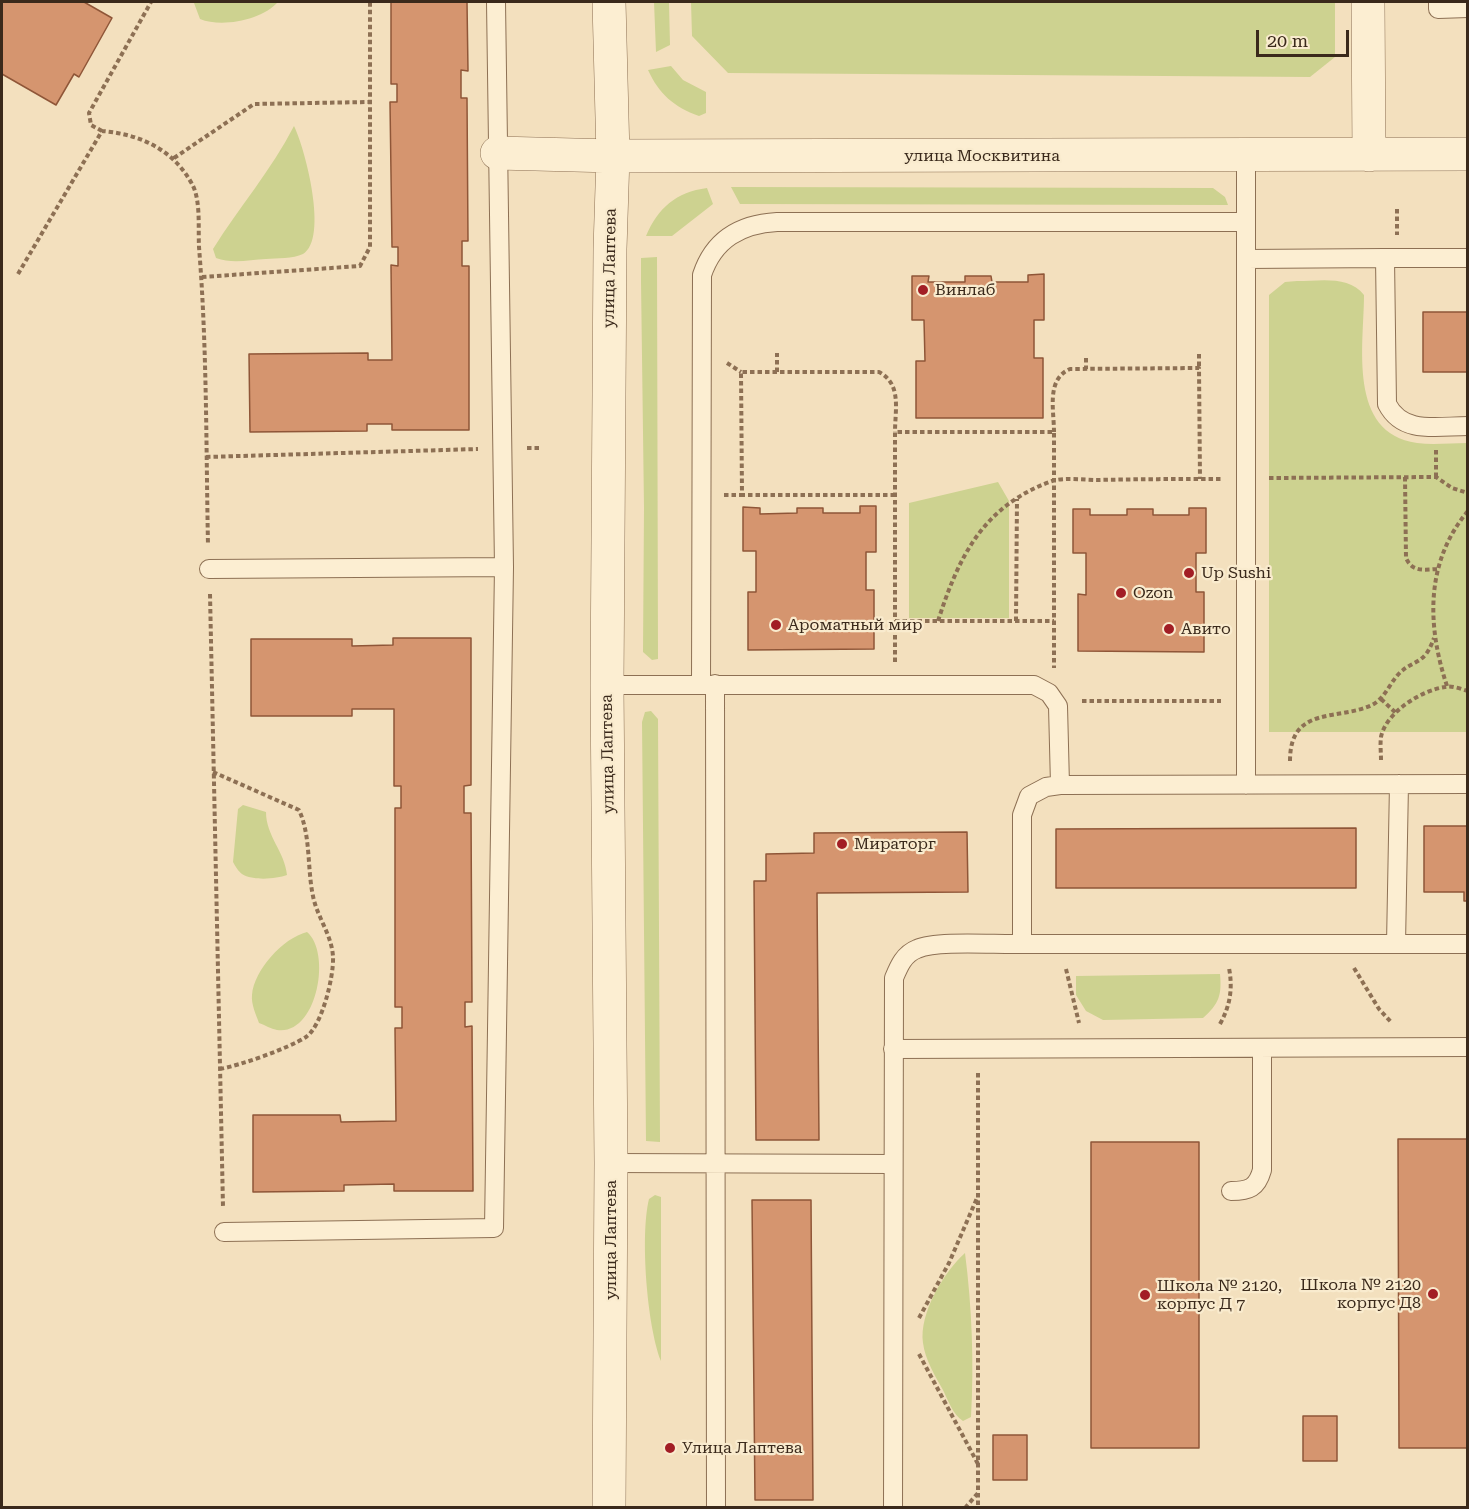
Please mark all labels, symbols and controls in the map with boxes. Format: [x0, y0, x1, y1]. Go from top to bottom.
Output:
scale bar [1259, 18, 1352, 56]
text: 20 m [1267, 30, 1308, 51]
street label: улица Москвитина [904, 146, 1060, 166]
street label: улица Лаптева [599, 208, 621, 328]
place label: Винлаб [935, 280, 995, 300]
marker: Винлаб [916, 283, 930, 297]
place label: Up Sushi [1201, 563, 1271, 583]
marker: Up Sushi [1182, 566, 1196, 580]
place label: Ozon [1133, 583, 1173, 603]
marker: Ozon [1114, 586, 1128, 600]
place label: Ароматный мир [788, 615, 922, 635]
marker: Ароматный мир [769, 618, 783, 632]
place label: Авито [1181, 619, 1231, 639]
marker: Авито [1162, 622, 1176, 636]
street label: улица Лаптева [597, 694, 619, 814]
place label: Мираторг [854, 834, 936, 854]
marker: Мираторг [835, 837, 849, 851]
street label: улица Лаптева [601, 1180, 621, 1300]
place label: Школа № 2120 корпус Д8 [1300, 1275, 1421, 1313]
place label: Школа № 2120, корпус Д 7 [1157, 1276, 1282, 1314]
marker: Школа № 2120 корпус Д8 [1426, 1287, 1440, 1301]
marker: Школа № 2120, корпус Д 7 [1138, 1288, 1152, 1302]
place label: Улица Лаптева [682, 1438, 802, 1458]
marker: Улица Лаптева [663, 1441, 677, 1455]

